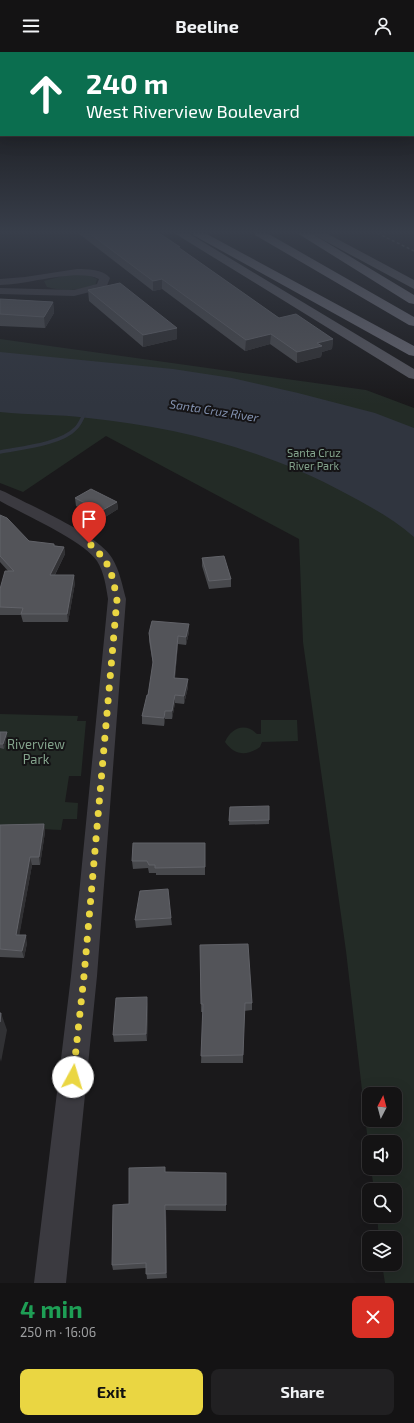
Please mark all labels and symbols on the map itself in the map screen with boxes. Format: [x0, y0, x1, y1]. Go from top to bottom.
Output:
water label: Santa Cruz River [169, 396, 260, 424]
park label: Santa Cruz River Park [287, 446, 341, 472]
pin [72, 502, 106, 543]
park label: Riverview Park [7, 736, 65, 767]
position arrow [52, 1056, 94, 1098]
north arrow [362, 1087, 402, 1127]

